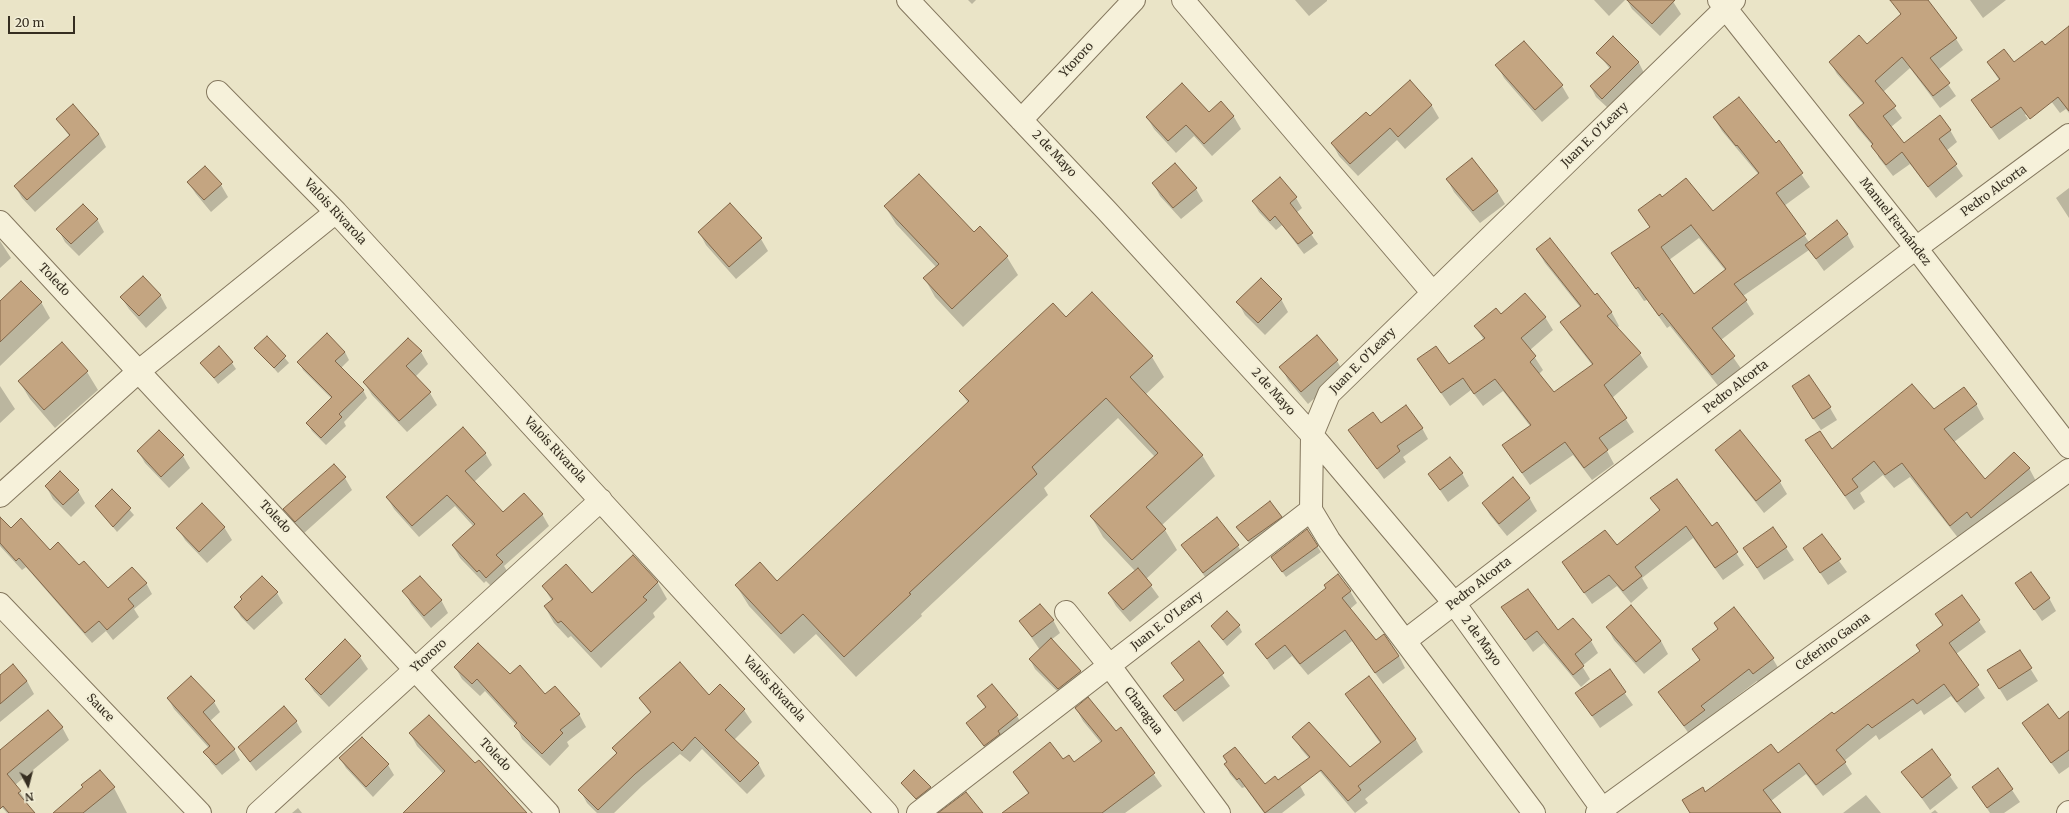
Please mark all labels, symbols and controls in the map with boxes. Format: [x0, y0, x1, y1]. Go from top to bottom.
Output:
scale bar [10, 8, 77, 34]
text: 20 m [15, 15, 44, 30]
street label: Ytororo [1057, 39, 1097, 81]
street label: Juan E. O'Leary [1559, 100, 1631, 170]
street label: 2 de Mayo [1029, 128, 1079, 180]
street label: Pedro Alcorta [1958, 162, 2030, 220]
street label: Manuel Fernández [1856, 175, 1934, 269]
street label: Valois Rivarola [301, 176, 369, 248]
street label: Toledo [35, 261, 73, 299]
street label: Juan E. O'Leary [1327, 325, 1399, 397]
street label: Pedro Alcorta [1701, 357, 1771, 417]
street label: 2 de Mayo [1248, 365, 1298, 419]
street label: Valois Rivarola [521, 414, 589, 486]
street label: Toledo [256, 498, 294, 536]
street label: Pedro Alcorta [1444, 554, 1514, 614]
street label: Juan E. O'Leary [1128, 588, 1206, 654]
street label: Ceferino Gaona [1793, 610, 1873, 674]
street label: 2 de Mayo [1458, 613, 1504, 669]
street label: Ytororo [408, 636, 450, 676]
street label: Valois Rivarola [740, 653, 808, 725]
street label: Charagua [1121, 685, 1165, 737]
street label: Sauce [83, 691, 117, 725]
street label: Toledo [476, 736, 514, 774]
north arrow [8, 765, 48, 805]
text: N [24, 789, 35, 804]

